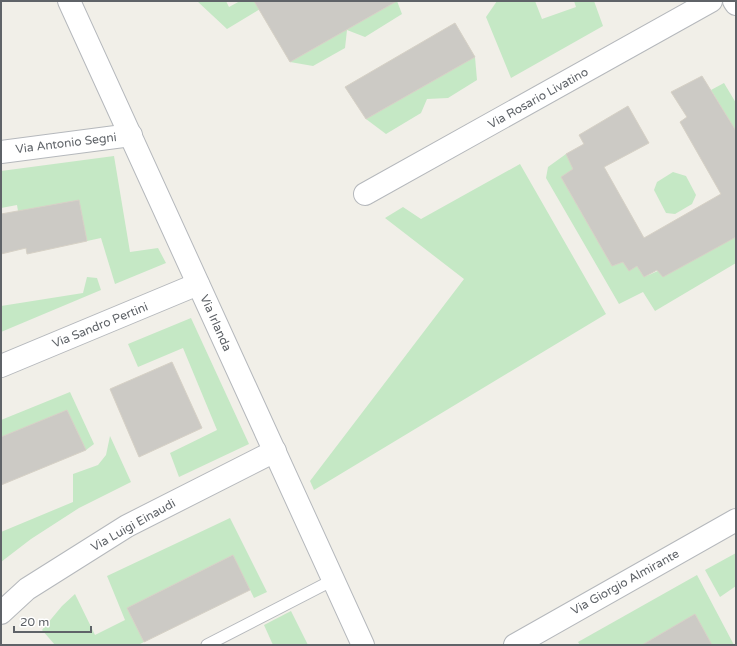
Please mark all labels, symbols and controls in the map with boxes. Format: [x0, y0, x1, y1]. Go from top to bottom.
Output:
street label: Via Rosario Livatino [485, 65, 591, 131]
street label: Via Antonio Segni [15, 130, 117, 156]
street label: Via Irlanda [197, 293, 235, 353]
street label: Via Sandro Pertini [50, 299, 150, 351]
street label: Via Luigi Einaudi [88, 496, 178, 554]
street label: Via Giorgio Almirante [568, 546, 682, 618]
scale bar [14, 608, 91, 634]
text: 20 m [20, 615, 49, 629]

